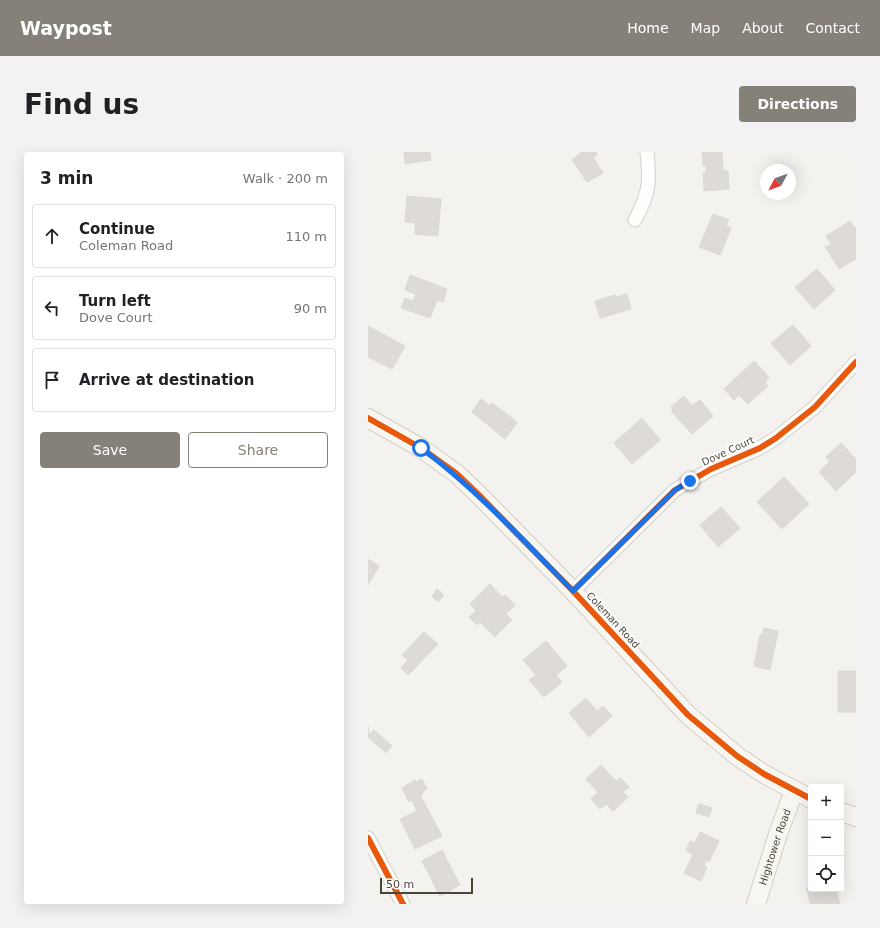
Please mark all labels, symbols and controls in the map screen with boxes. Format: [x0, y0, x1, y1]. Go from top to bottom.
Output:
text: Waypost [20, 17, 112, 39]
text: Home [627, 20, 669, 36]
text: Map [691, 20, 720, 36]
text: About [742, 20, 784, 36]
text: Contact [806, 20, 860, 36]
button: Directions [739, 86, 856, 122]
text: Find us [24, 88, 139, 121]
north arrow [760, 164, 796, 200]
text: 3 min [40, 168, 93, 188]
text: Walk · 200 m [243, 171, 328, 186]
text: Continue [79, 220, 155, 238]
icon: ahead [41, 225, 63, 247]
text: 110 m [285, 229, 327, 244]
text: Coleman Road [79, 238, 173, 253]
text: Turn left [79, 292, 151, 310]
icon: left [41, 297, 63, 319]
text: 90 m [294, 301, 327, 316]
text: Dove Court [79, 310, 153, 325]
icon: arrive [41, 369, 63, 391]
text: Arrive at destination [79, 371, 254, 389]
button: Save [40, 432, 180, 468]
button: Share [188, 432, 328, 468]
street label: Dove Court [700, 434, 756, 468]
route start [412, 439, 430, 457]
route end [681, 472, 699, 490]
street label: Coleman Road [584, 590, 642, 650]
map controls [808, 784, 844, 892]
button: + [808, 784, 844, 820]
street label: Hightower Road [757, 807, 792, 886]
button: − [808, 820, 844, 856]
button: locate [808, 856, 844, 892]
scale bar [380, 876, 473, 895]
text: 50 m [386, 878, 414, 891]

